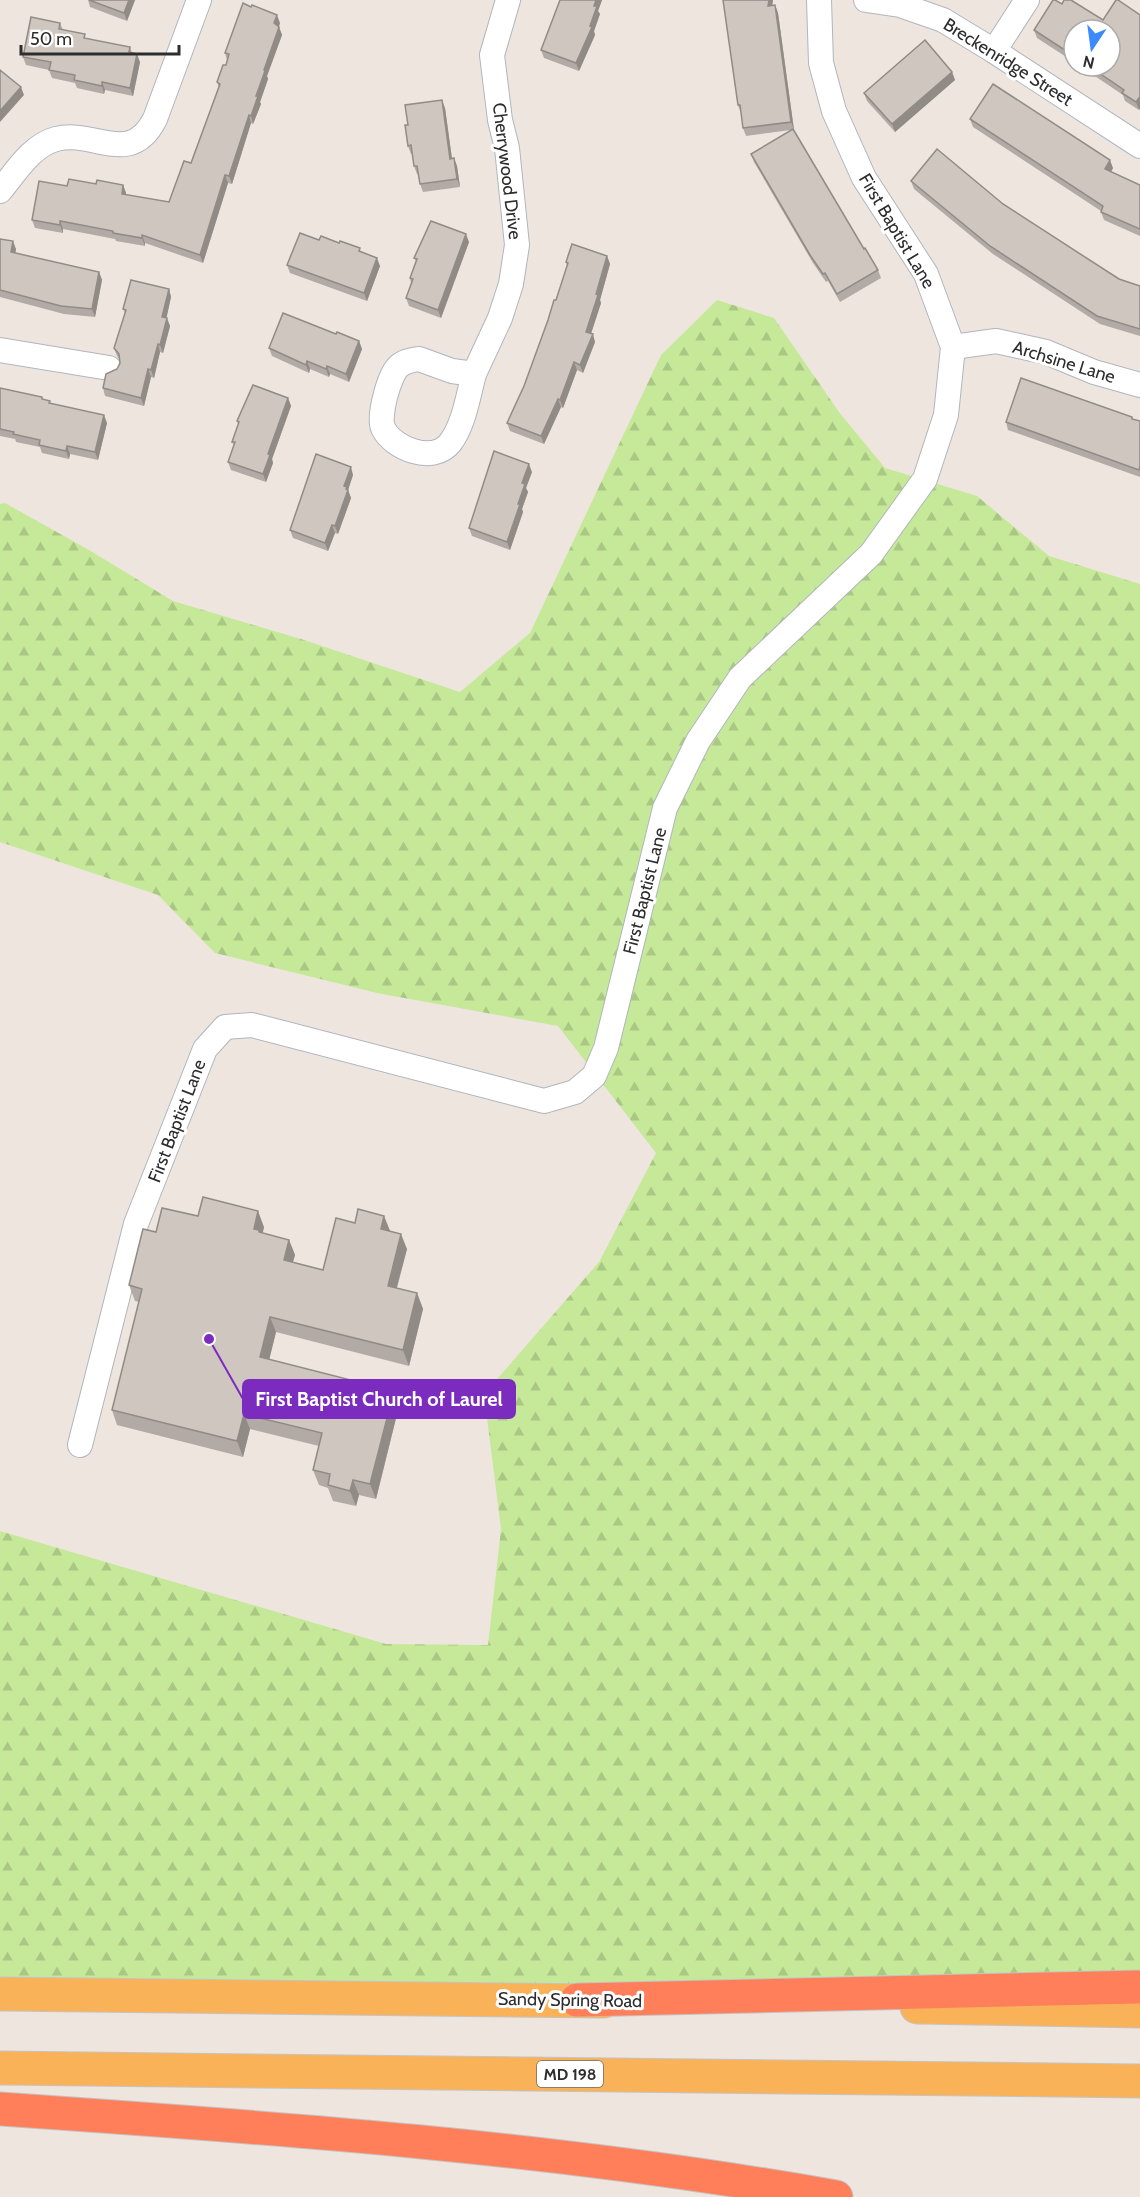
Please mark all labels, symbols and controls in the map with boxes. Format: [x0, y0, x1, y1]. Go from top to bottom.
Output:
street label: Breckenridge Street [939, 13, 1077, 111]
scale bar [21, 18, 178, 56]
north arrow [1062, 18, 1122, 78]
text: 50 m [30, 28, 72, 50]
text: N [1081, 52, 1096, 73]
street label: Cherrywood Drive [488, 101, 526, 241]
street label: First Baptist Lane [854, 170, 940, 292]
street label: Archsine Lane [1010, 336, 1118, 388]
street label: First Baptist Lane [619, 825, 671, 957]
street label: First Baptist Lane [143, 1056, 211, 1186]
callout: First Baptist Church of Laurel [243, 1380, 515, 1418]
text: First Baptist Church of Laurel [255, 1387, 503, 1411]
street label: Sandy Spring Road [498, 1988, 642, 2012]
road number: MD 198 [537, 2061, 603, 2087]

